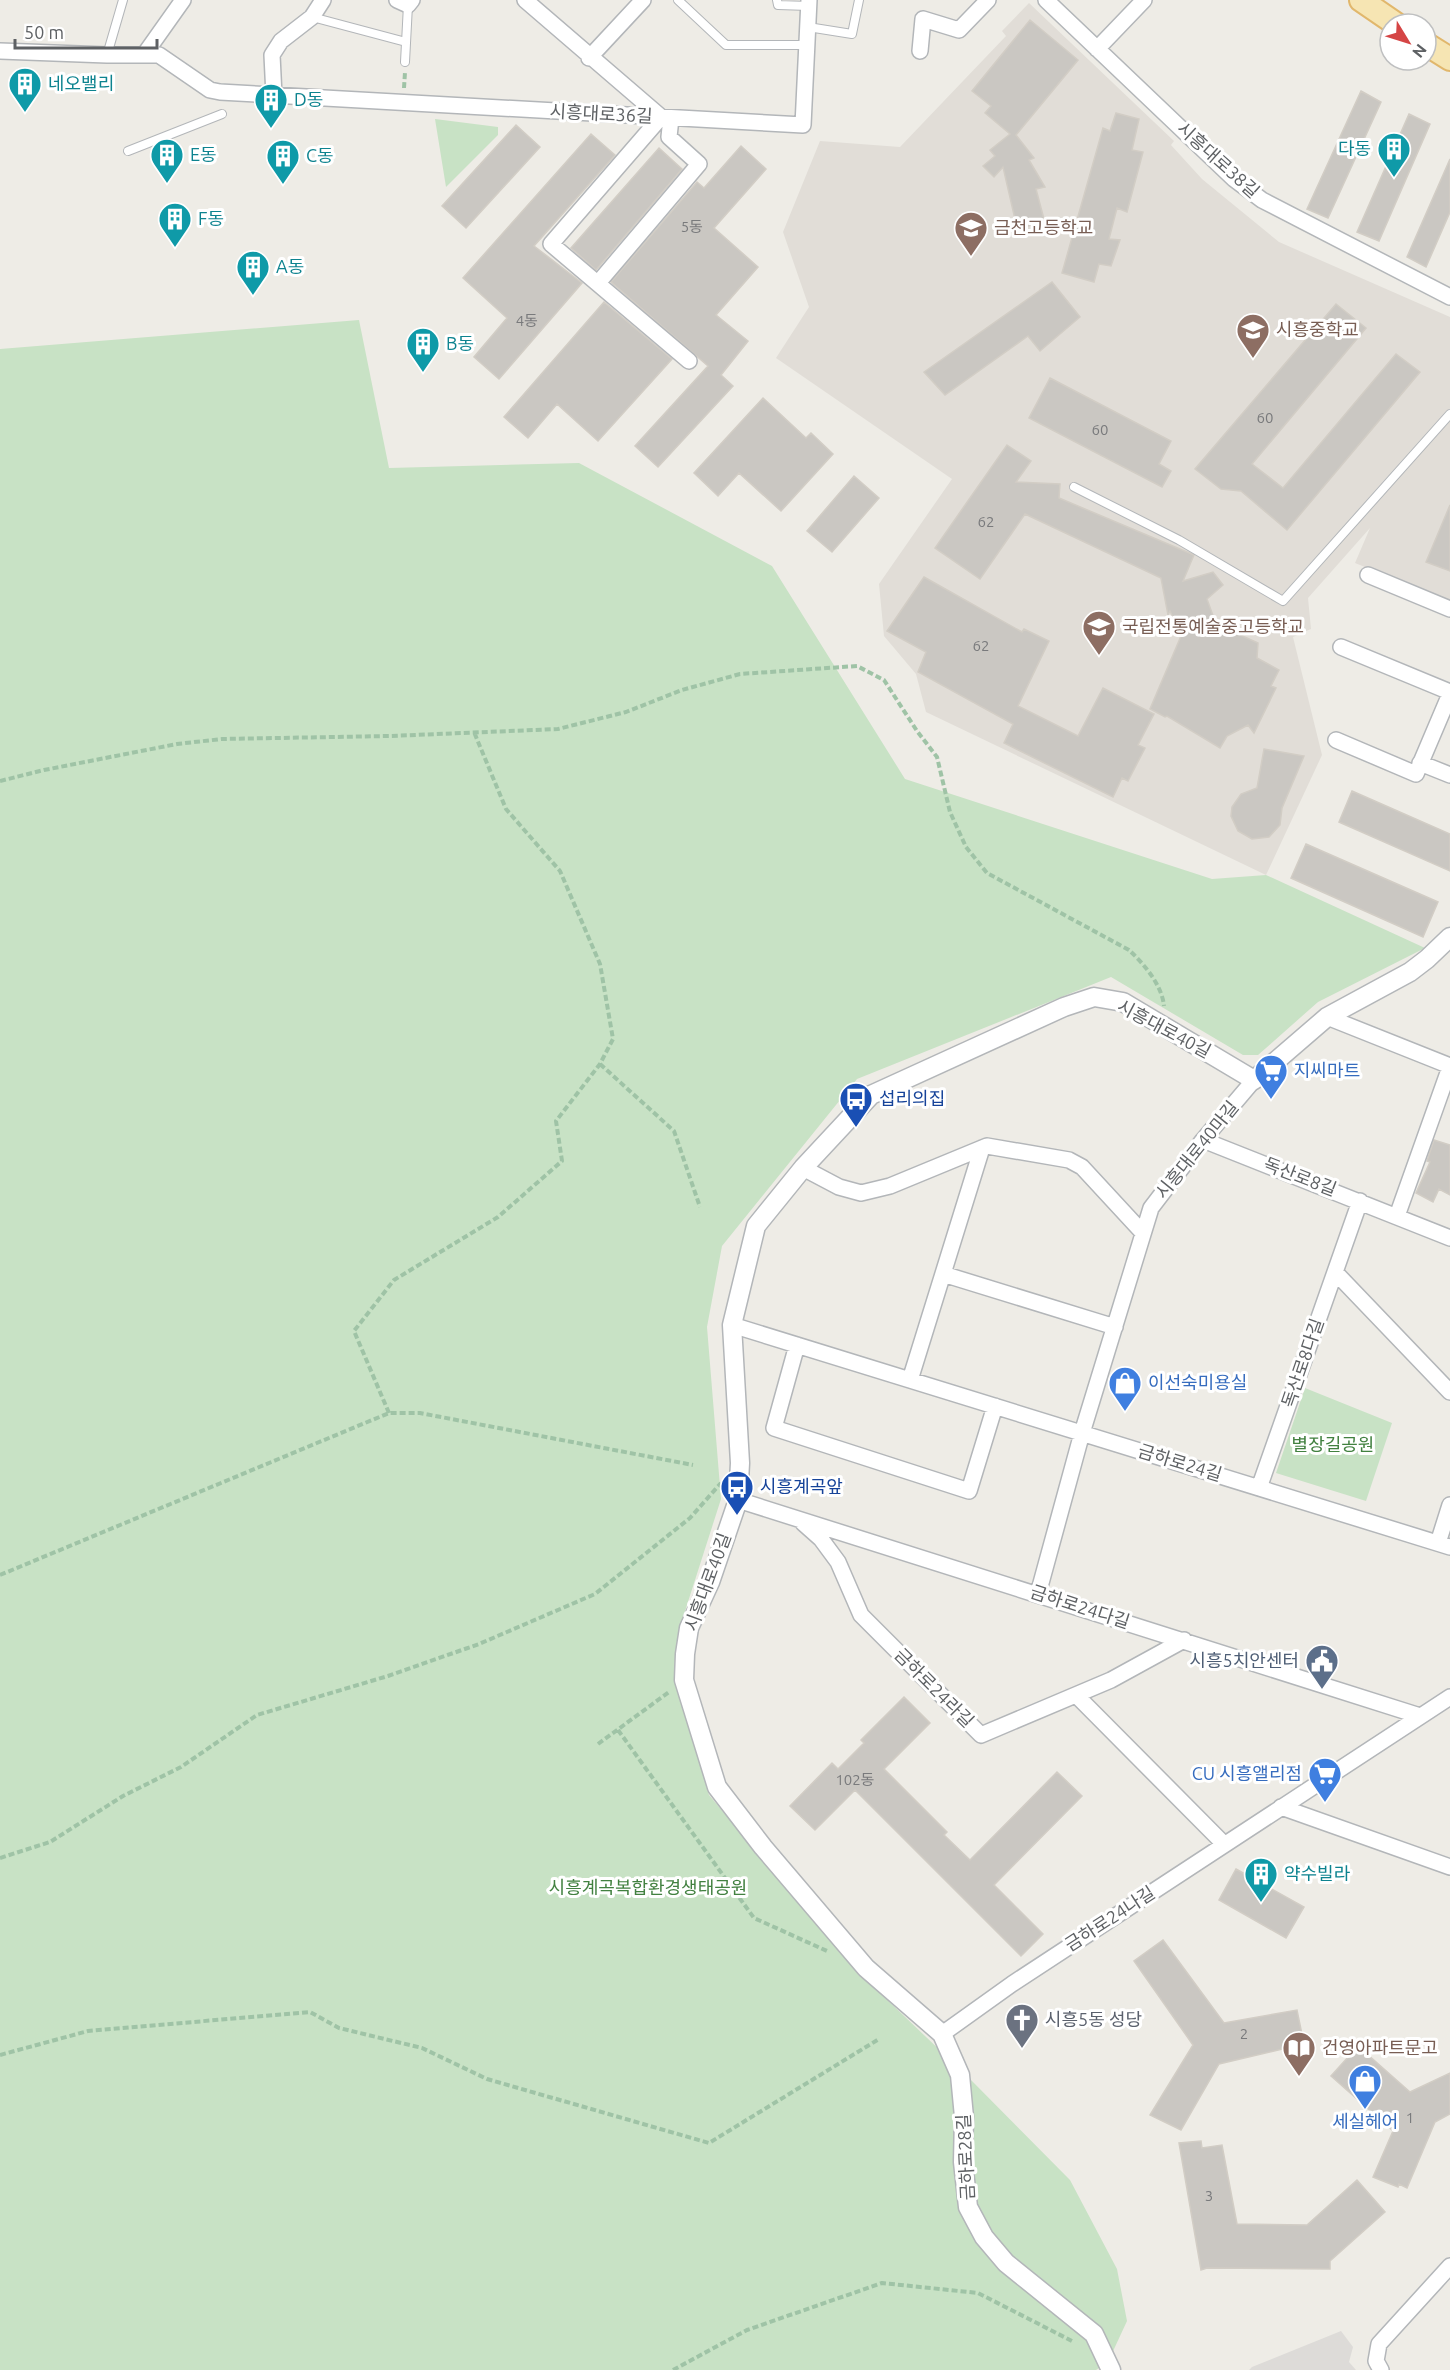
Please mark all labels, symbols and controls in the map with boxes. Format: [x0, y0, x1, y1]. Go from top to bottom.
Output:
scale bar [15, 12, 158, 50]
north arrow [1378, 12, 1438, 72]
text: 50 m [24, 22, 64, 42]
text: N [1409, 41, 1431, 61]
building icon: 네오밸리 [7, 66, 43, 113]
place label: 네오밸리 [48, 73, 114, 93]
building icon: D동 [253, 82, 289, 129]
place label: D동 [294, 89, 323, 109]
street label: 시흥대로36길 [549, 100, 653, 126]
street label: 시흥대로38길 [1174, 117, 1264, 201]
building icon: 다동 [1376, 131, 1412, 178]
building icon: E동 [149, 137, 185, 184]
building icon: C동 [265, 138, 301, 185]
place label: 다동 [1338, 138, 1371, 158]
place label: E동 [190, 144, 217, 164]
place label: C동 [306, 145, 334, 165]
building icon: F동 [157, 201, 193, 248]
place label: F동 [198, 208, 224, 228]
school or university icon: 금천고등학교 [953, 210, 989, 257]
place label: 금천고등학교 [994, 217, 1093, 237]
house number: 5동 [681, 218, 703, 235]
building icon: A동 [235, 249, 271, 296]
place label: A동 [276, 256, 304, 276]
house number: 4동 [516, 312, 538, 329]
school or university icon: 시흥중학교 [1235, 312, 1271, 359]
place label: 시흥중학교 [1276, 319, 1359, 339]
building icon: B동 [405, 326, 441, 373]
place label: B동 [446, 333, 474, 353]
house number: 60 [1257, 409, 1273, 426]
house number: 60 [1092, 421, 1108, 438]
house number: 62 [978, 513, 994, 530]
school or university icon: 국립전통예술중고등학교 [1081, 609, 1117, 656]
place label: 국립전통예술중고등학교 [1122, 616, 1304, 636]
house number: 62 [973, 637, 989, 654]
street label: 시흥대로40길 [1114, 995, 1215, 1061]
supermarket icon: 지씨마트 [1253, 1053, 1289, 1100]
place label: 지씨마트 [1294, 1060, 1360, 1080]
bus stop icon: 섭리의집 [838, 1081, 874, 1128]
place label: 섭리의집 [879, 1088, 945, 1108]
street label: 시흥대로40마길 [1151, 1097, 1242, 1202]
street label: 독산로8길 [1261, 1153, 1340, 1199]
street label: 독산로8다길 [1277, 1315, 1327, 1410]
shop icon: 이선숙미용실 [1107, 1365, 1143, 1412]
place label: 이선숙미용실 [1148, 1372, 1247, 1392]
park label: 별장길공원 [1292, 1434, 1374, 1454]
street label: 금하로24길 [1136, 1440, 1225, 1484]
bus stop icon: 시흥계곡앞 [719, 1469, 755, 1516]
place label: 시흥계곡앞 [760, 1476, 843, 1496]
street label: 시흥대로40길 [680, 1530, 734, 1634]
street label: 금하로24다길 [1028, 1581, 1132, 1631]
public building icon: 시흥5치안센터 [1304, 1643, 1340, 1690]
street label: 금하로24라길 [891, 1644, 978, 1731]
place label: 시흥5치안센터 [1189, 1650, 1299, 1670]
supermarket icon: CU 시흥앨리점 [1307, 1756, 1343, 1803]
place label: CU 시흥앨리점 [1192, 1763, 1302, 1783]
house number: 102동 [835, 1771, 875, 1788]
building icon: 약수빌라 [1243, 1856, 1279, 1903]
place label: 약수빌라 [1284, 1863, 1351, 1883]
park label: 시흥계곡복합환경생태공원 [549, 1877, 747, 1897]
street label: 금하로24나길 [1061, 1882, 1158, 1955]
church icon: 시흥5동 성당 [1004, 2002, 1040, 2049]
place label: 시흥5동 성당 [1045, 2009, 1142, 2029]
house number: 2 [1240, 2025, 1248, 2042]
library icon: 건영아파트문고 [1281, 2030, 1317, 2077]
place label: 건영아파트문고 [1322, 2037, 1438, 2057]
shop icon: 세실헤어 [1347, 2063, 1383, 2110]
house number: 1 [1406, 2109, 1414, 2126]
place label: 세실헤어 [1332, 2111, 1398, 2131]
street label: 금하로28길 [953, 2113, 977, 2201]
house number: 3 [1205, 2187, 1213, 2204]

